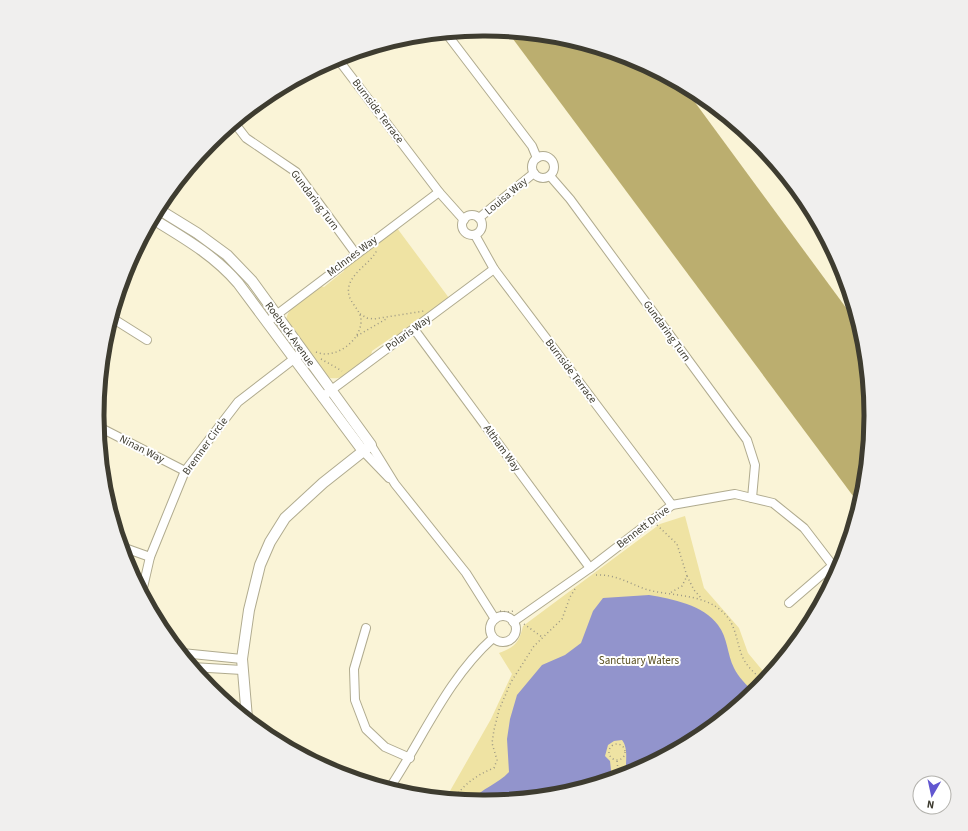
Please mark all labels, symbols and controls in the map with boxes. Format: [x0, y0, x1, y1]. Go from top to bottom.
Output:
street label: Burnside Terrace [349, 76, 408, 147]
street label: Gundaring Turn [287, 167, 343, 233]
street label: Louisa Way [482, 174, 530, 218]
street label: McInnes Way [324, 232, 380, 280]
street label: Gundaring Turn [640, 297, 694, 365]
street label: Roebuck Avenue [262, 299, 319, 370]
street label: Polaris Way [382, 311, 434, 355]
street label: Burnside Terrace [542, 336, 601, 407]
street label: Bremner Circle [179, 414, 231, 478]
street label: Altham Way [480, 422, 524, 474]
street label: Ninan Way [117, 431, 167, 467]
street label: Bennett Drive [614, 502, 673, 552]
park label: Sanctuary Waters [599, 653, 680, 668]
north arrow [912, 775, 952, 815]
text: N [926, 796, 935, 812]

